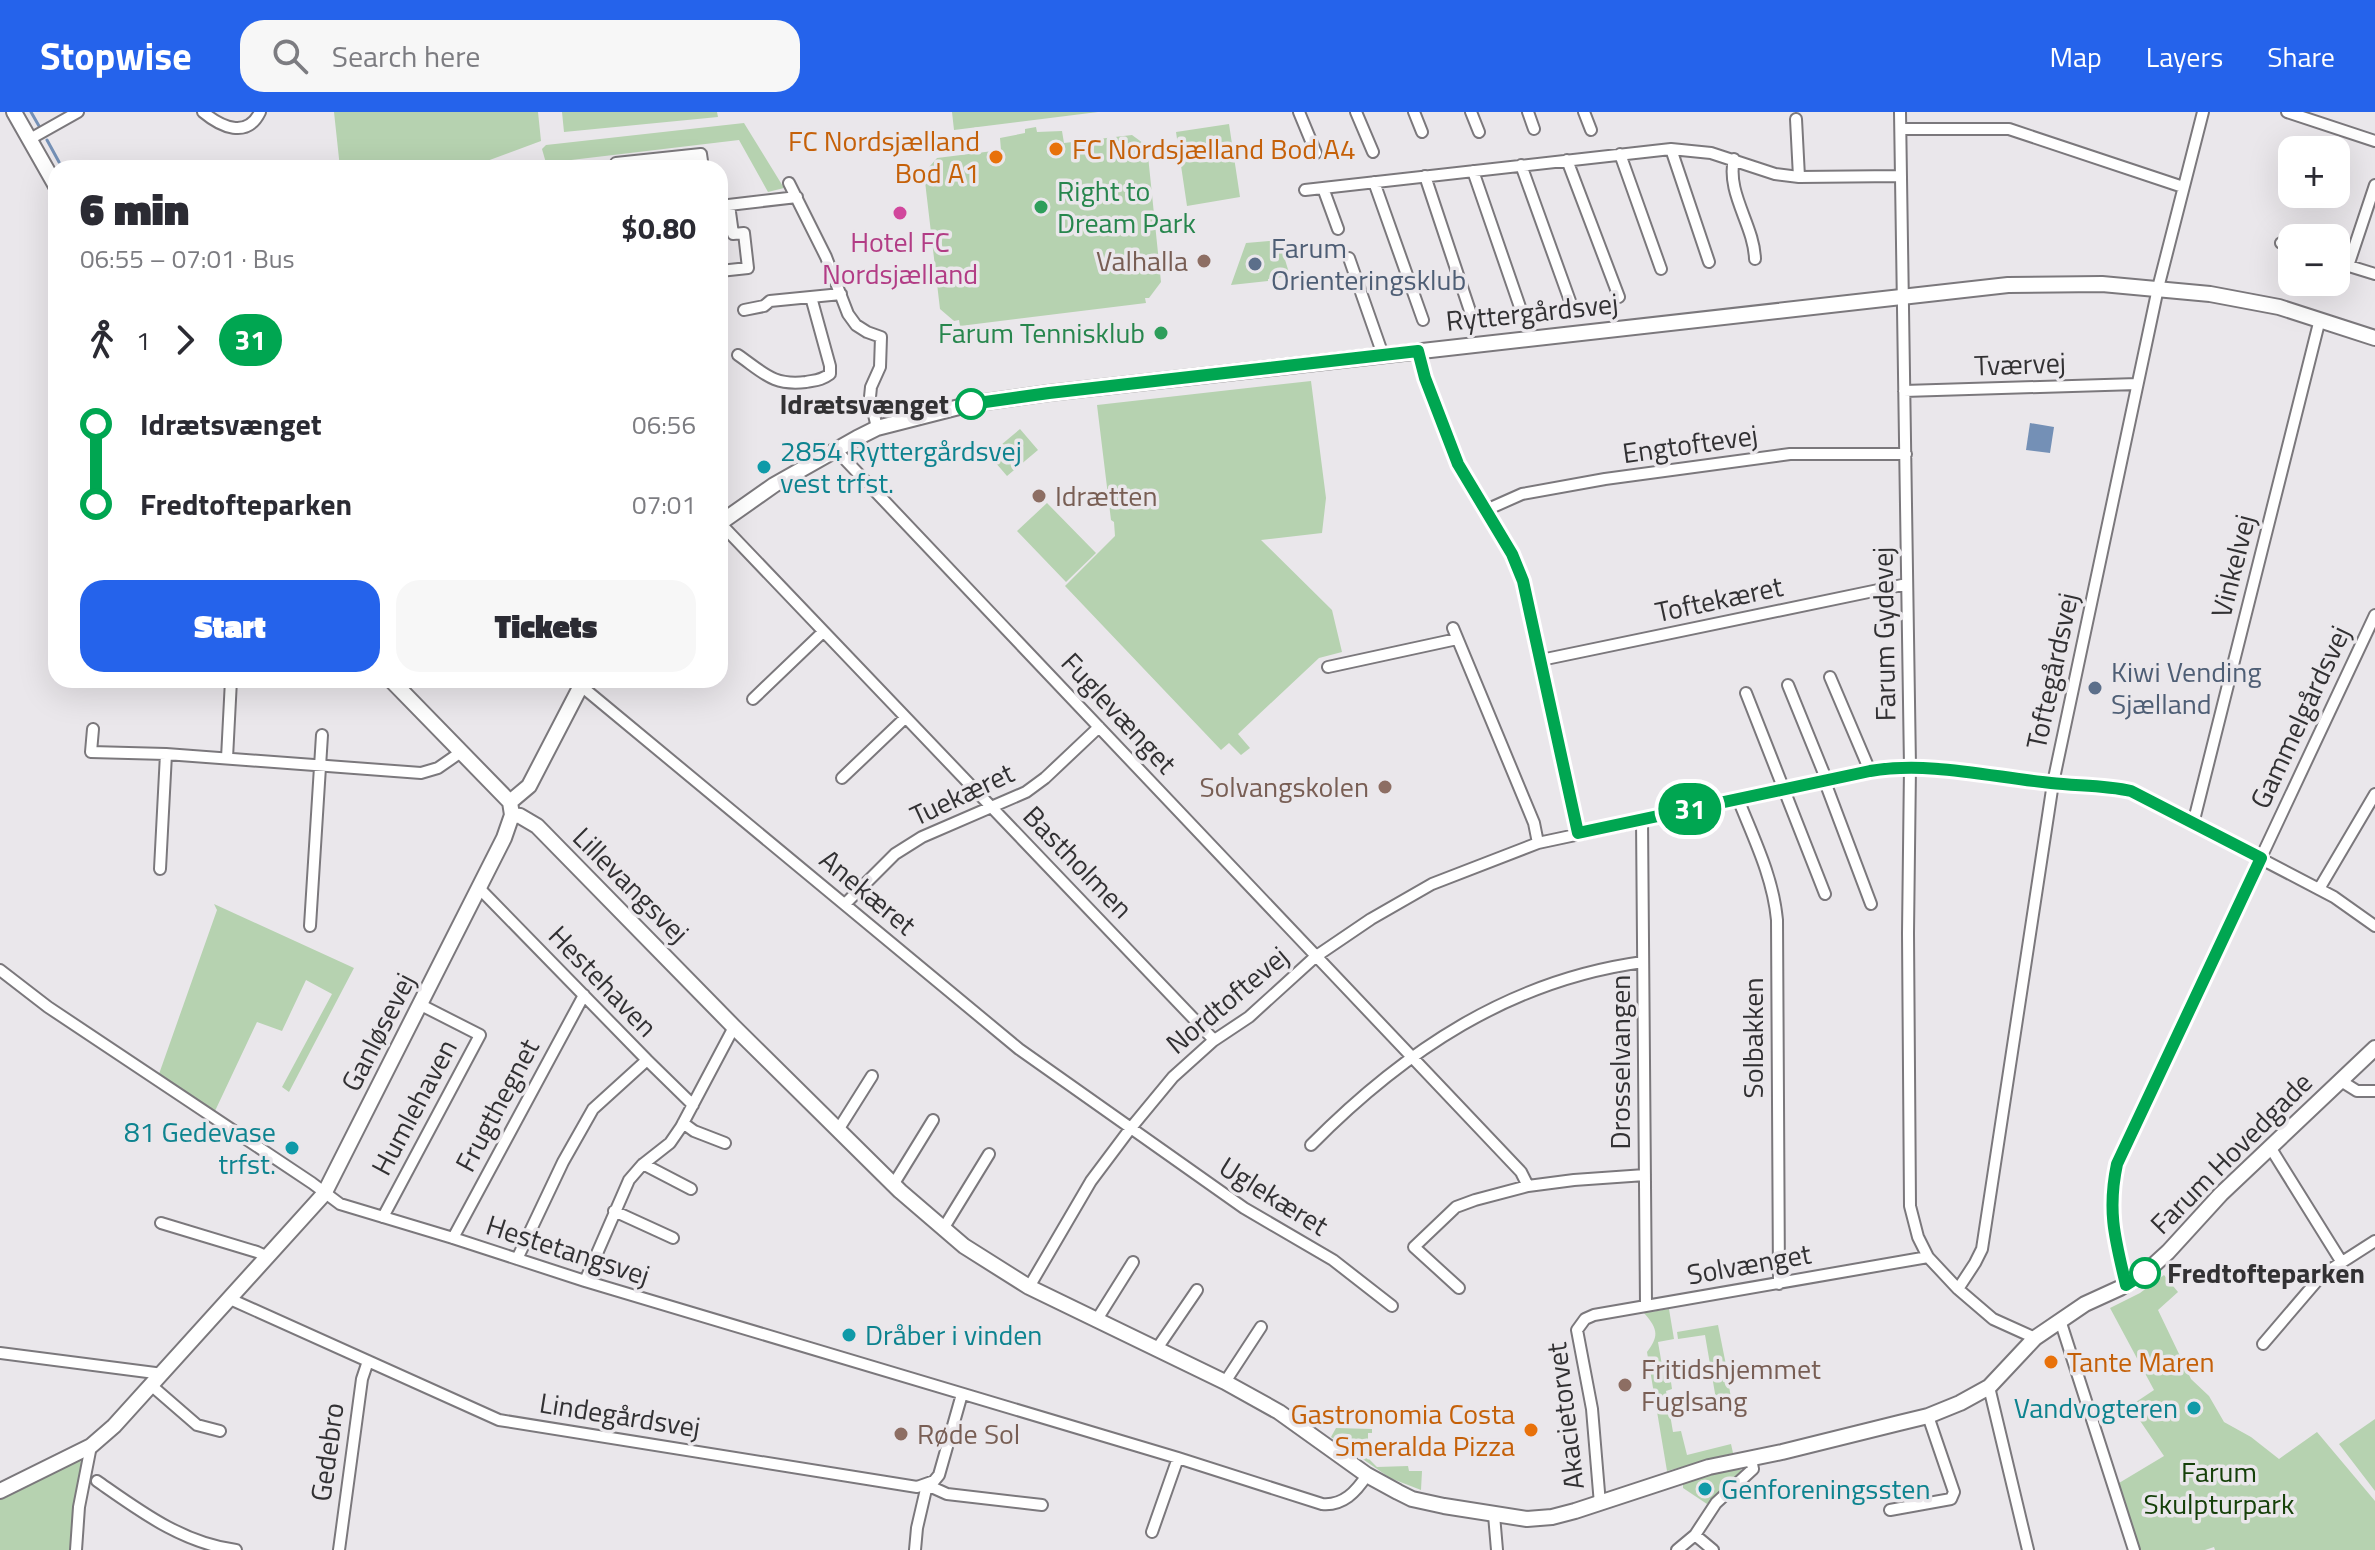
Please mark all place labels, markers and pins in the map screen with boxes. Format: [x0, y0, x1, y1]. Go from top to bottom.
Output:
place label: FC Nordsjælland Bod A1 [788, 119, 980, 194]
place label: FC Nordsjælland Bod A4 [1072, 127, 1356, 170]
marker: FC Nordsjælland Bod A4 [1047, 140, 1065, 158]
marker: FC Nordsjælland Bod A1 [987, 148, 1005, 166]
place label: Right to Dream Park [1057, 169, 1196, 244]
marker: Right to Dream Park [1032, 198, 1050, 216]
marker: Hotel FC Nordsjælland [891, 204, 909, 222]
place label: Hotel FC Nordsjælland [822, 220, 978, 295]
place label: Farum Orienteringsklub [1271, 226, 1466, 301]
place label: Valhalla [1096, 239, 1188, 282]
marker: Valhalla [1195, 252, 1213, 270]
marker: Farum Orienteringsklub [1246, 255, 1264, 273]
place label: Farum Tennisklub [938, 311, 1145, 354]
marker: Farum Tennisklub [1152, 324, 1170, 342]
place label: Idrætsvænget [779, 382, 949, 425]
marker: Idrætsvænget [956, 389, 986, 419]
place label: 2854 Ryttergårdsvej vest trfst. [780, 429, 1022, 504]
marker: 2854 Ryttergårdsvej vest trfst. [755, 458, 773, 476]
place label: Idrætten [1055, 474, 1158, 517]
marker: Idrætten [1030, 487, 1048, 505]
place label: Kiwi Vending Sjælland [2111, 650, 2262, 725]
marker: Kiwi Vending Sjælland [2086, 679, 2104, 697]
place label: Solvangskolen [1199, 765, 1369, 808]
marker: Solvangskolen [1376, 778, 1394, 796]
place label: 81 Gedevase trfst. [124, 1110, 276, 1185]
marker: 81 Gedevase trfst. [283, 1139, 301, 1157]
place label: Fredtofteparken [2167, 1251, 2365, 1294]
marker: Fredtofteparken [2130, 1258, 2160, 1288]
place label: Dråber i vinden [865, 1313, 1042, 1356]
marker: Dråber i vinden [840, 1326, 858, 1344]
place label: Tante Maren [2067, 1340, 2214, 1383]
place label: Fritidshjemmet Fuglsang [1641, 1347, 1821, 1422]
marker: Tante Maren [2042, 1353, 2060, 1371]
marker: Fritidshjemmet Fuglsang [1616, 1376, 1634, 1394]
place label: Vandvogteren [2014, 1386, 2178, 1429]
place label: Gastronomia Costa Smeralda Pizza [1291, 1392, 1515, 1467]
marker: Vandvogteren [2185, 1399, 2203, 1417]
place label: Røde Sol [917, 1412, 1020, 1455]
marker: Gastronomia Costa Smeralda Pizza [1522, 1421, 1540, 1439]
marker: Røde Sol [892, 1425, 910, 1443]
place label: Genforeningssten [1721, 1467, 1930, 1510]
marker: Genforeningssten [1696, 1480, 1714, 1498]

